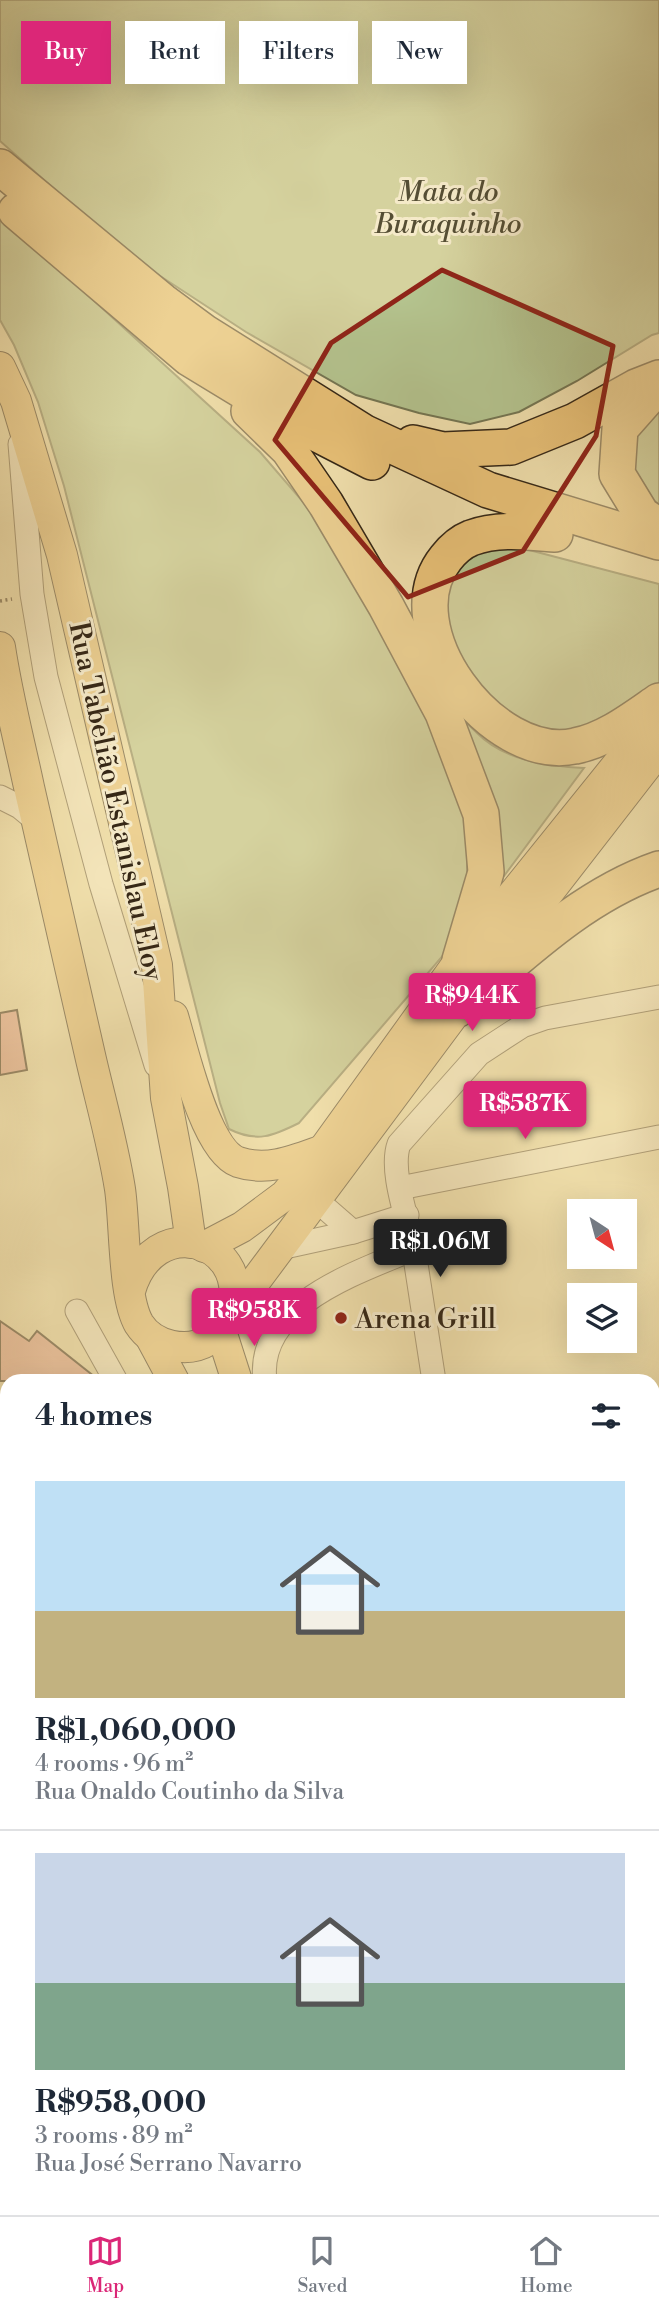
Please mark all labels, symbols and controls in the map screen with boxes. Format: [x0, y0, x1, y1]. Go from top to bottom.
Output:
chip: Buy [21, 21, 111, 84]
chip: Rent [125, 21, 225, 84]
chip: Filters [239, 21, 358, 84]
chip: New [372, 21, 467, 84]
park label: Mata do Buraquinho [373, 175, 522, 242]
street label: Rua Tabelião Estanislau Eloy [60, 619, 171, 984]
pin: R$944K [415, 974, 529, 1033]
text: R$944K [425, 982, 519, 1010]
pin: R$587K [468, 1082, 582, 1141]
text: R$587K [479, 1090, 571, 1118]
north arrow [567, 1199, 637, 1269]
map controls [567, 1199, 637, 1353]
pin: R$1.06M [375, 1220, 505, 1279]
text: R$1.06M [390, 1228, 490, 1256]
button: layers [567, 1283, 637, 1353]
pin: R$958K [197, 1288, 311, 1348]
text: R$958K [208, 1297, 300, 1325]
place label: Arena Grill [354, 1302, 496, 1337]
marker: Arena Grill [333, 1310, 349, 1326]
text: 4 homes [35, 1397, 152, 1435]
icon: filters [587, 1397, 625, 1435]
icon: home [267, 1527, 393, 1653]
text: R$1,060,000 [35, 1712, 236, 1750]
text: 4 rooms · 96 m² [35, 1750, 193, 1778]
text: Rua Onaldo Coutinho da Silva [35, 1778, 344, 1806]
icon: home [267, 1899, 393, 2025]
text: R$958,000 [35, 2084, 206, 2122]
text: 3 rooms · 89 m² [35, 2122, 192, 2150]
text: Rua José Serrano Navarro [35, 2150, 302, 2178]
tab: Map [86, 2232, 124, 2298]
tab: Saved [297, 2232, 347, 2298]
tab: Home [520, 2232, 572, 2298]

